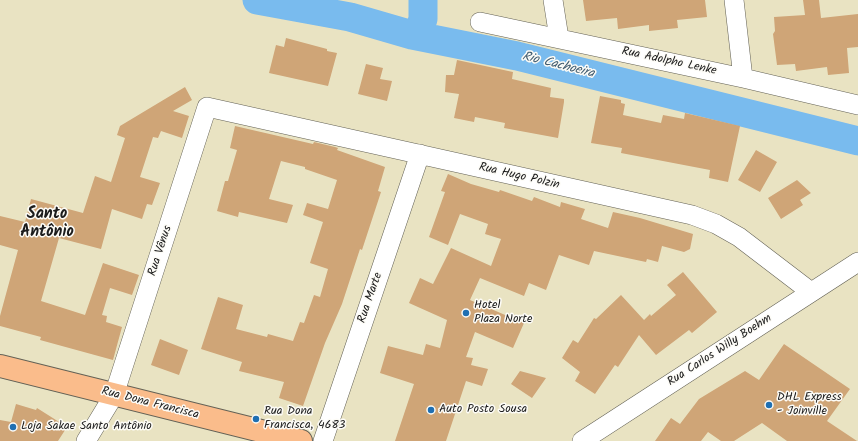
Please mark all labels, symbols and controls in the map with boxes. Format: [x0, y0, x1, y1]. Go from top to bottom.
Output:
street label: Rua Adolpho Lenke [620, 45, 718, 79]
water label: Rio Cachoeira [520, 50, 596, 82]
street label: Rua Hugo Polzin [477, 161, 561, 193]
district label: Santo Antônio [20, 205, 74, 243]
street label: Rua Vênus [146, 224, 176, 278]
street label: Rua Marte [356, 271, 386, 325]
place label: Hotel Plaza Norte [474, 299, 532, 327]
marker: Hotel Plaza Norte [461, 308, 471, 318]
street label: Rua Carlos Willy Boehm [665, 312, 775, 390]
street label: Rua Dona Francisca [100, 385, 200, 423]
place label: DHL Express - Joinville [777, 391, 842, 419]
marker: DHL Express - Joinville [764, 400, 774, 410]
place label: Auto Posto Sousa [439, 403, 527, 417]
place label: Rua Dona Francisca, 4683 [264, 405, 345, 433]
marker: Auto Posto Sousa [426, 405, 436, 415]
marker: Rua Dona Francisca, 4683 [251, 414, 261, 424]
place label: Loja Sakae Santo Antônio [21, 420, 152, 434]
marker: Loja Sakae Santo Antônio [8, 422, 18, 432]

